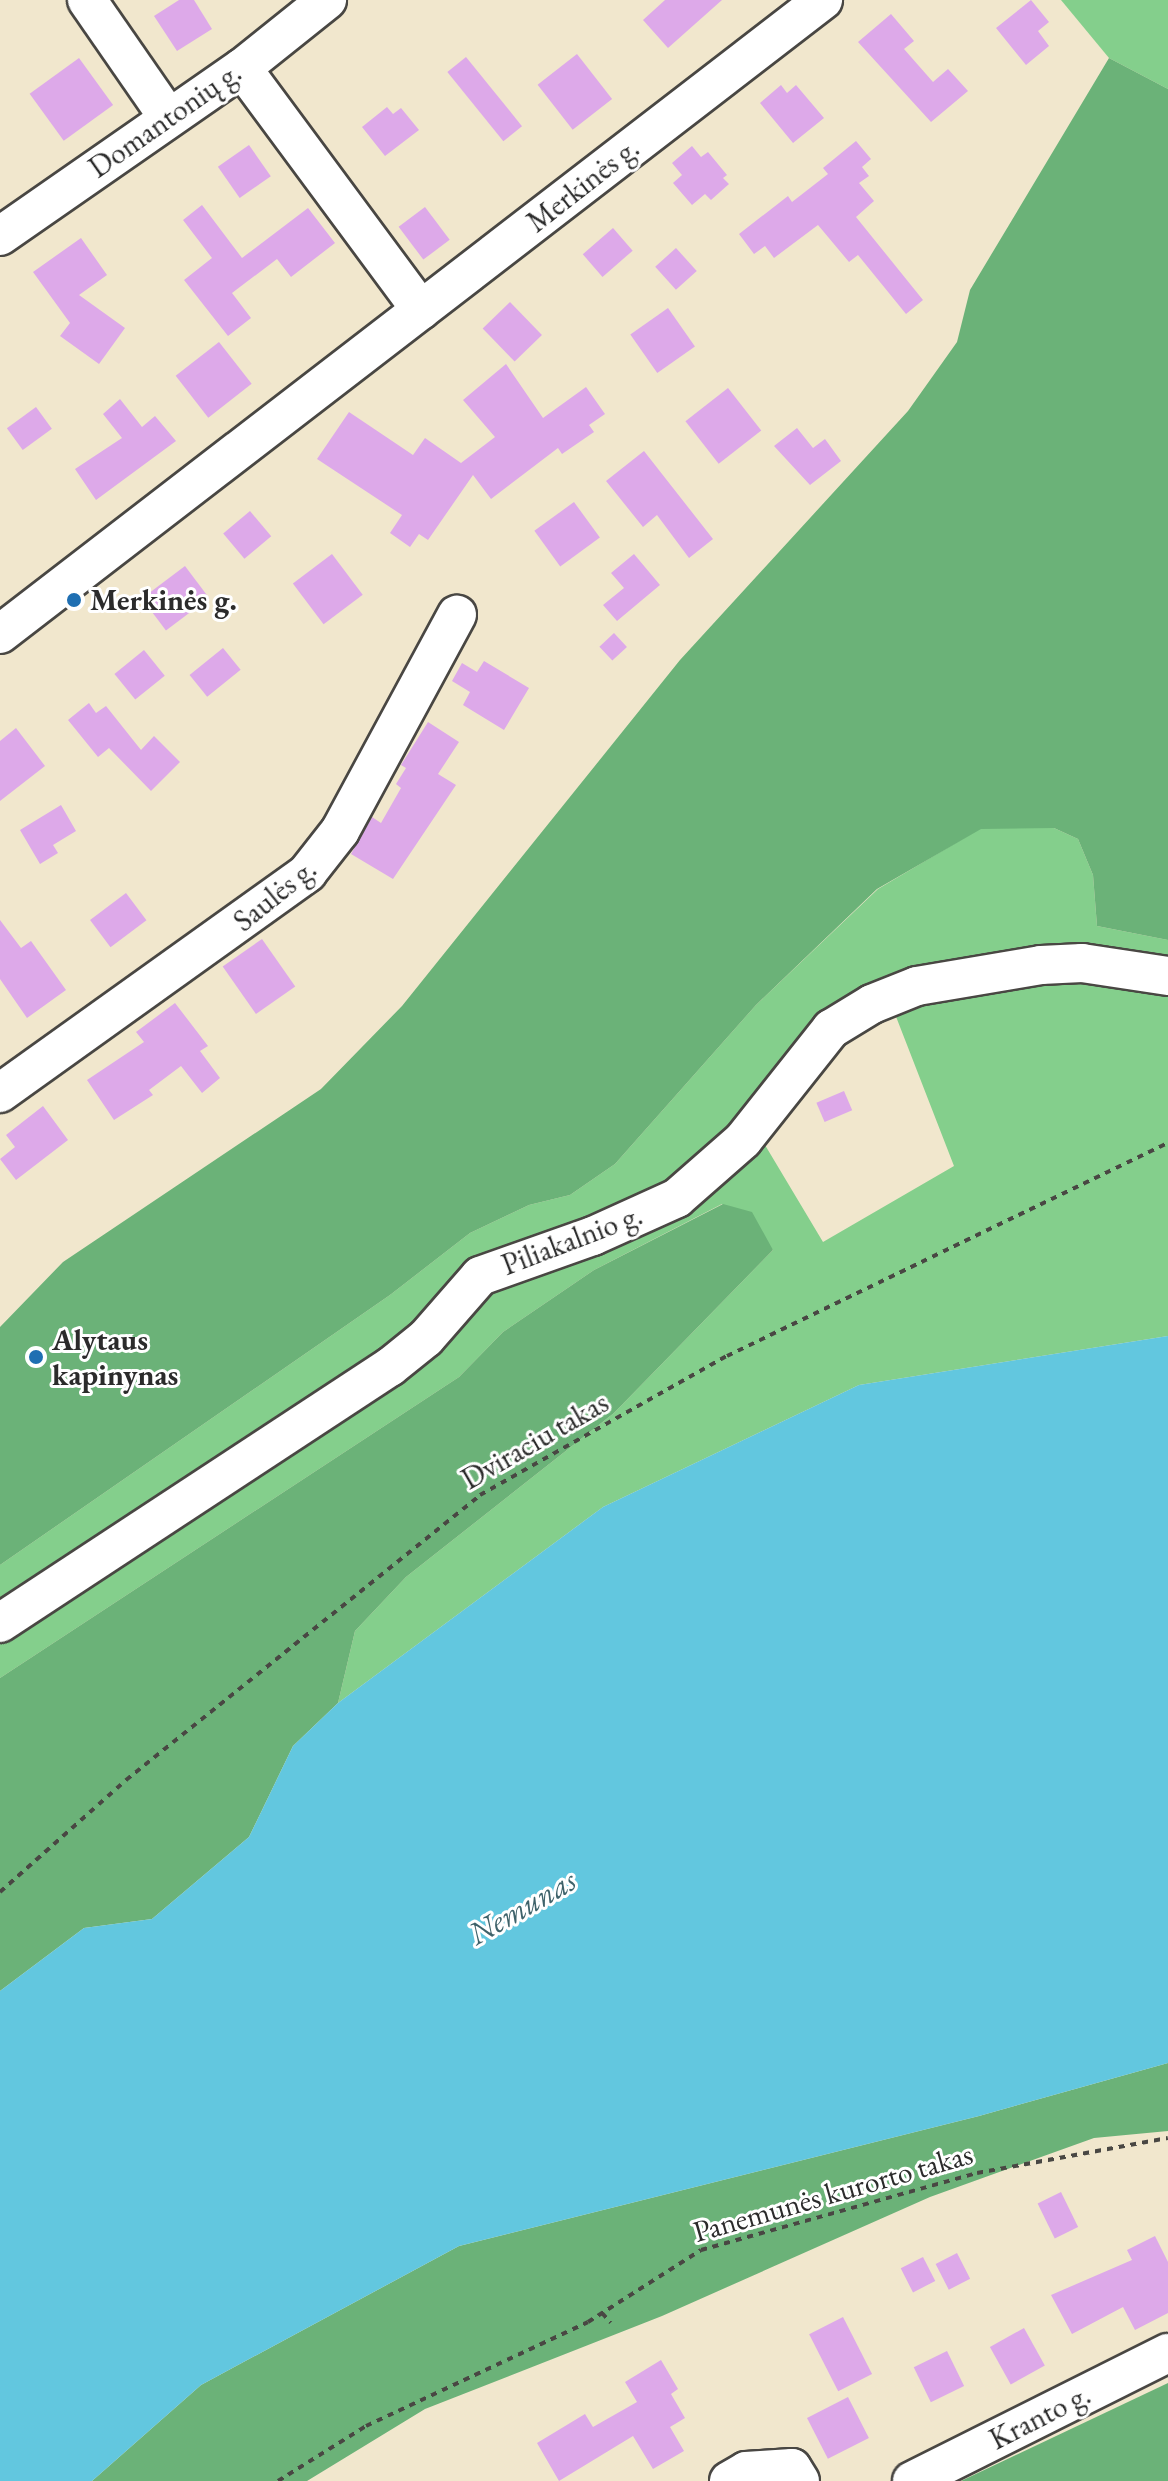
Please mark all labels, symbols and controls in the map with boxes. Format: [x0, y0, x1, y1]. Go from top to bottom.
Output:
street label: Domantonių g. [82, 54, 248, 186]
street label: Merkinės g. [520, 130, 646, 240]
place label: Merkinės g. [90, 582, 237, 618]
marker: Merkinės g. [65, 591, 83, 609]
street label: Saulės g. [226, 851, 324, 939]
street label: Piliakalnio g. [497, 1197, 647, 1283]
place label: Alytaus kapinynas [52, 1322, 178, 1392]
marker: Alytaus kapinynas [27, 1348, 45, 1366]
street label: Dviraciu takas [455, 1385, 615, 1497]
water label: Nemunas [461, 1861, 583, 1953]
street label: Panemunės kurorto takas [689, 2136, 977, 2250]
street label: Kranto g. [984, 2376, 1096, 2458]

